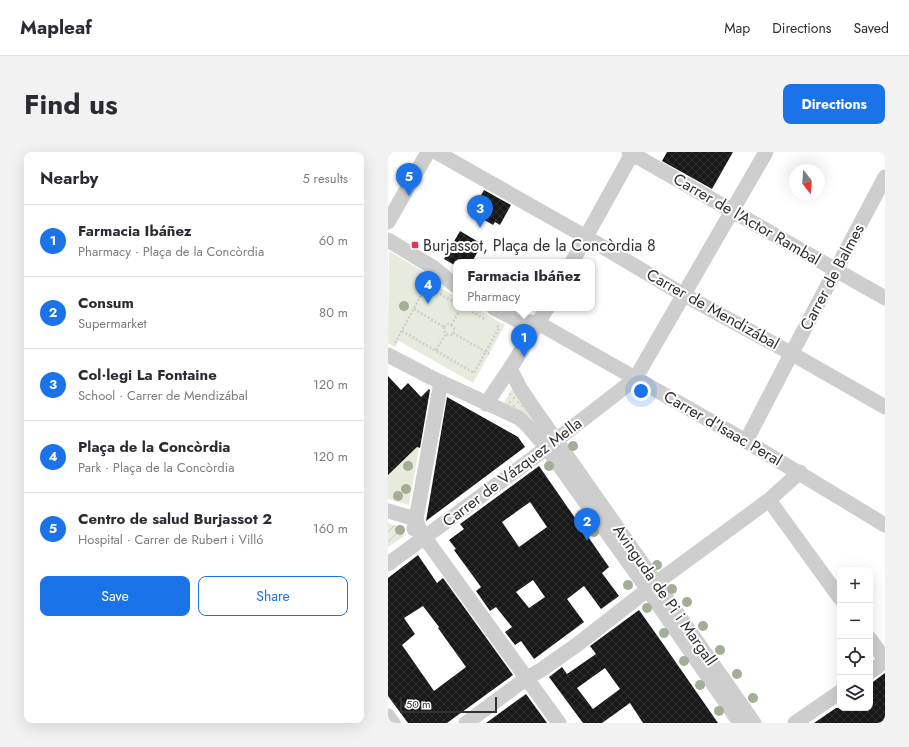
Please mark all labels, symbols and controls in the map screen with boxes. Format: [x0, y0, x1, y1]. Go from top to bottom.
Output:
text: Mapleaf [20, 14, 92, 41]
text: Map [724, 18, 750, 38]
text: Directions [772, 18, 832, 38]
text: Saved [854, 18, 889, 38]
text: Find us [24, 84, 118, 125]
button: Directions [783, 84, 885, 124]
pin: 5 [396, 163, 422, 196]
north arrow [789, 164, 825, 200]
text: Nearby [40, 166, 98, 190]
street label: Carrer de l'Actor Rambal [669, 167, 825, 271]
text: 5 results [302, 169, 348, 188]
pin: 3 [467, 195, 493, 228]
text: Farmacia Ibáñez [78, 220, 192, 242]
street label: Carrer de Balmes [794, 220, 870, 334]
text: 1 [50, 231, 56, 250]
text: 60 m [319, 231, 348, 250]
place label: Burjassot, Plaça de la Concòrdia 8 [423, 234, 656, 257]
marker: Burjassot, Plaça de la Concòrdia 8 [410, 240, 420, 250]
text: Pharmacy · Plaça de la Concòrdia [78, 242, 264, 261]
popup [453, 259, 595, 311]
street label: Carrer de Mendizábal [642, 263, 784, 355]
text: Farmacia Ibáñez [467, 265, 581, 287]
pin: 4 [415, 271, 441, 304]
text: Pharmacy [467, 287, 520, 306]
text: Consum [78, 292, 134, 314]
text: 2 [49, 303, 57, 322]
text: 80 m [319, 303, 348, 322]
text: Supermarket [78, 314, 147, 333]
pin: 1 [511, 324, 537, 357]
text: Col·legi La Fontaine [78, 364, 217, 386]
text: 3 [49, 375, 57, 394]
text: 120 m [313, 375, 348, 394]
your location [631, 381, 651, 401]
street label: Carrer d'Isaac Peral [660, 385, 786, 471]
text: School · Carrer de Mendizábal [78, 386, 248, 405]
street label: Carrer de Vázquez Mella [437, 412, 587, 532]
text: Plaça de la Concòrdia [78, 436, 230, 458]
text: 4 [48, 447, 58, 466]
text: 120 m [313, 447, 348, 466]
text: Park · Plaça de la Concòrdia [78, 458, 234, 477]
text: Centro de salud Burjassot 2 [78, 508, 272, 530]
pin: 2 [574, 508, 600, 541]
text: 5 [49, 519, 57, 538]
text: 160 m [313, 519, 348, 538]
street label: Avinguda de Pi i Margall [608, 520, 722, 670]
text: Hospital · Carrer de Rubert i Villó [78, 530, 263, 549]
map controls [837, 567, 873, 711]
button: + [837, 567, 873, 603]
button: Save [40, 576, 190, 616]
button: Share [198, 576, 348, 616]
button: − [837, 603, 873, 639]
button: locate [837, 639, 873, 675]
button: layers [837, 675, 873, 711]
scale bar [400, 695, 497, 714]
text: 50 m [406, 696, 431, 712]

